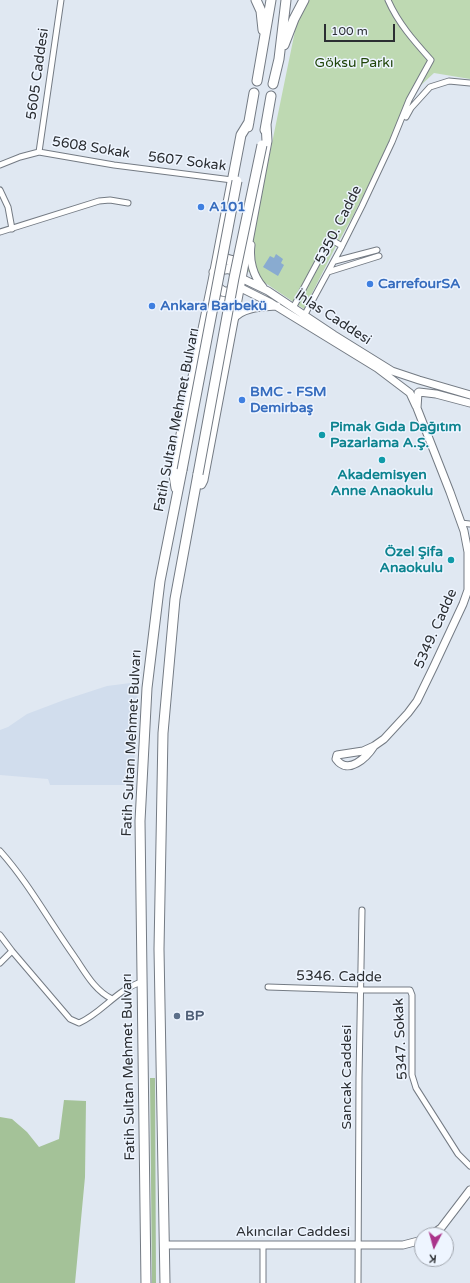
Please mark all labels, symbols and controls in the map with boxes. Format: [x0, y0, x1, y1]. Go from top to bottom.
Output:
scale bar [326, 16, 397, 42]
text: 100 m [331, 24, 368, 38]
street label: 5605 Caddesi [23, 27, 53, 121]
park label: Göksu Parkı [315, 55, 393, 71]
street label: 5608 Sokak [51, 134, 131, 162]
street label: 5607 Sokak [147, 149, 227, 175]
street label: 5350. Cadde [312, 183, 366, 267]
place label: A101 [209, 199, 246, 215]
marker: A101 [196, 202, 206, 212]
place label: CarrefourSA [378, 276, 460, 292]
marker: CarrefourSA [365, 279, 375, 289]
street label: İhlas Caddesi [292, 287, 374, 349]
place label: Ankara Barbekü [160, 298, 267, 314]
marker: Ankara Barbekü [147, 301, 157, 311]
street label: Fatih Sultan Mehmet Bulvarı [151, 326, 203, 514]
place label: BMC - FSM Demirbaş [250, 384, 327, 416]
marker: BMC - FSM Demirbaş [237, 395, 247, 405]
place label: Pimak Gıda Dağıtım Pazarlama A.Ş. [330, 419, 461, 452]
marker: Pimak Gıda Dağıtım Pazarlama A.Ş. [317, 430, 327, 440]
marker: Akademisyen Anne Anaokulu [377, 455, 387, 465]
place label: Akademisyen Anne Anaokulu [331, 467, 433, 500]
place label: Özel Şifa Anaokulu [380, 544, 443, 576]
marker: Özel Şifa Anaokulu [446, 555, 456, 565]
street label: 5349. Cadde [411, 586, 461, 672]
street label: Fatih Sultan Mehmet Bulvarı [119, 649, 145, 837]
street label: 5346. Cadde [296, 968, 382, 986]
street label: Fatih Sultan Mehmet Bulvarı [119, 973, 139, 1161]
street label: 5347. Sokak [390, 998, 412, 1080]
place label: BP [185, 1008, 204, 1024]
marker: BP [172, 1011, 182, 1021]
street label: Sancak Caddesi [339, 1024, 355, 1130]
street label: Akıncılar Caddesi [236, 1224, 350, 1240]
north arrow [414, 1227, 454, 1267]
text: K [428, 1252, 437, 1265]

